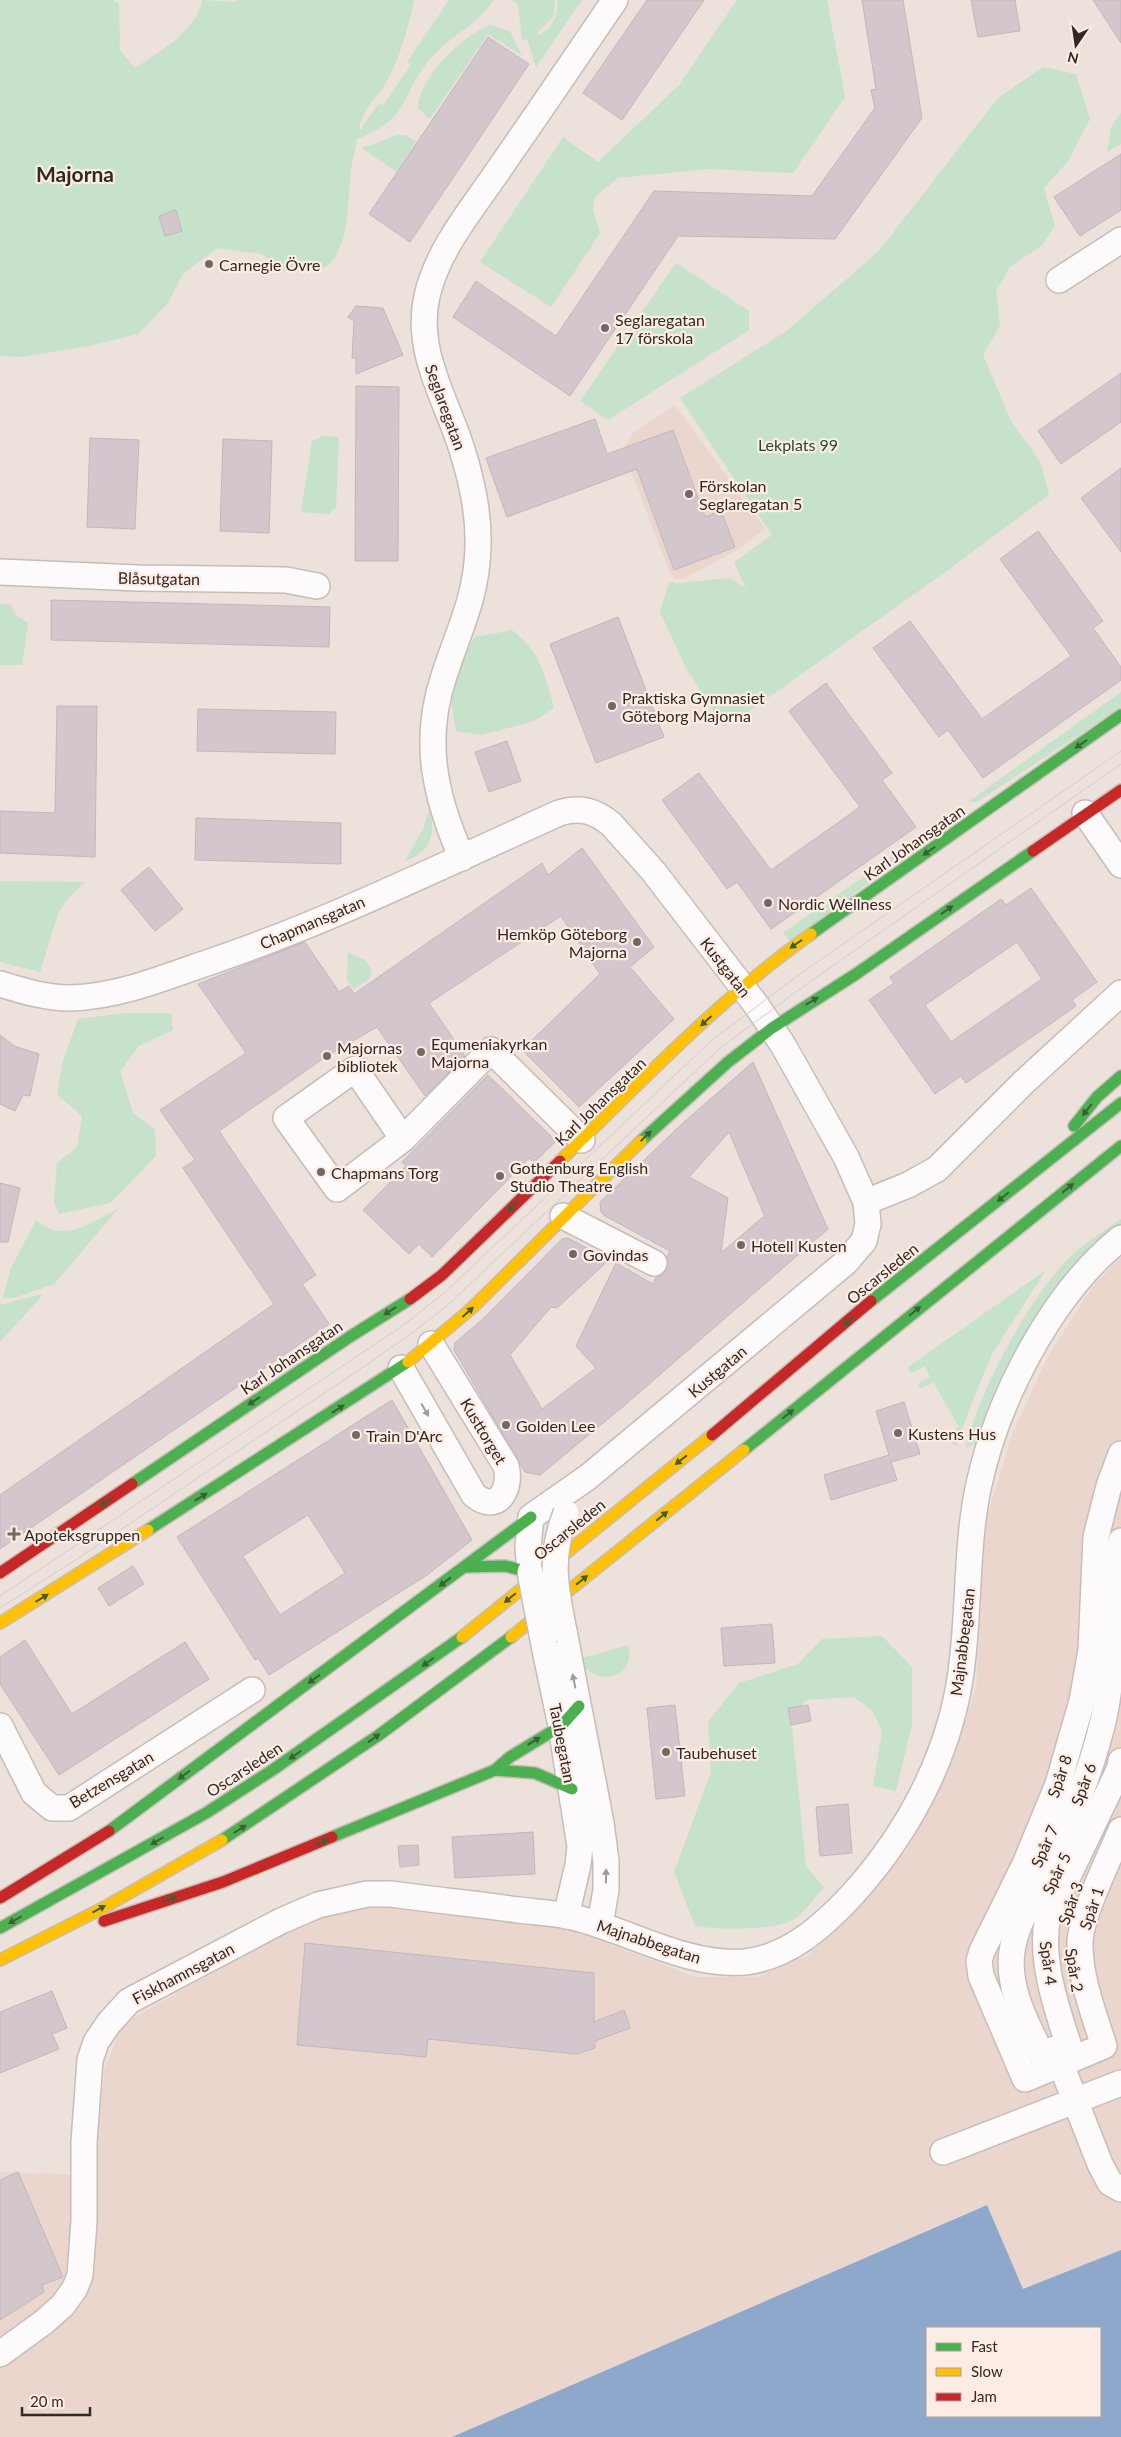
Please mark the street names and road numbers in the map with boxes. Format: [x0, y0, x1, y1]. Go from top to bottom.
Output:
street label: Seglaregatan [422, 362, 470, 452]
street label: Blåsutgatan [118, 568, 200, 588]
street label: Karl Johansgatan [860, 800, 968, 884]
street label: Chapmansgatan [257, 891, 367, 953]
street label: Kustgatan [697, 933, 755, 1001]
street label: Karl Johansgatan [551, 1053, 649, 1149]
street label: Oscarsleden [842, 1238, 922, 1308]
street label: Karl Johansgatan [236, 1316, 346, 1398]
street label: Kustgatan [684, 1341, 750, 1401]
street label: Kusttorget [457, 1394, 511, 1468]
street label: Oscarsleden [529, 1494, 609, 1564]
street label: Majnabbegatan [946, 1587, 978, 1697]
street label: Taubegatan [546, 1702, 580, 1784]
street label: Oscarsleden [203, 1737, 285, 1801]
street label: Betzensgatan [66, 1747, 156, 1811]
street label: Spår 8 [1043, 1752, 1075, 1800]
street label: Spår 6 [1066, 1760, 1100, 1808]
street label: Spår 7 [1026, 1822, 1062, 1870]
street label: Spår 5 [1038, 1849, 1074, 1897]
street label: Spår 3 [1053, 1879, 1087, 1927]
street label: Spår 1 [1075, 1884, 1107, 1932]
street label: Majnabbegatan [594, 1915, 704, 1967]
street label: Fiskhamnsgatan [129, 1938, 237, 2008]
street label: Spår 4 [1037, 1940, 1061, 1986]
street label: Spår 2 [1062, 1947, 1088, 1993]

